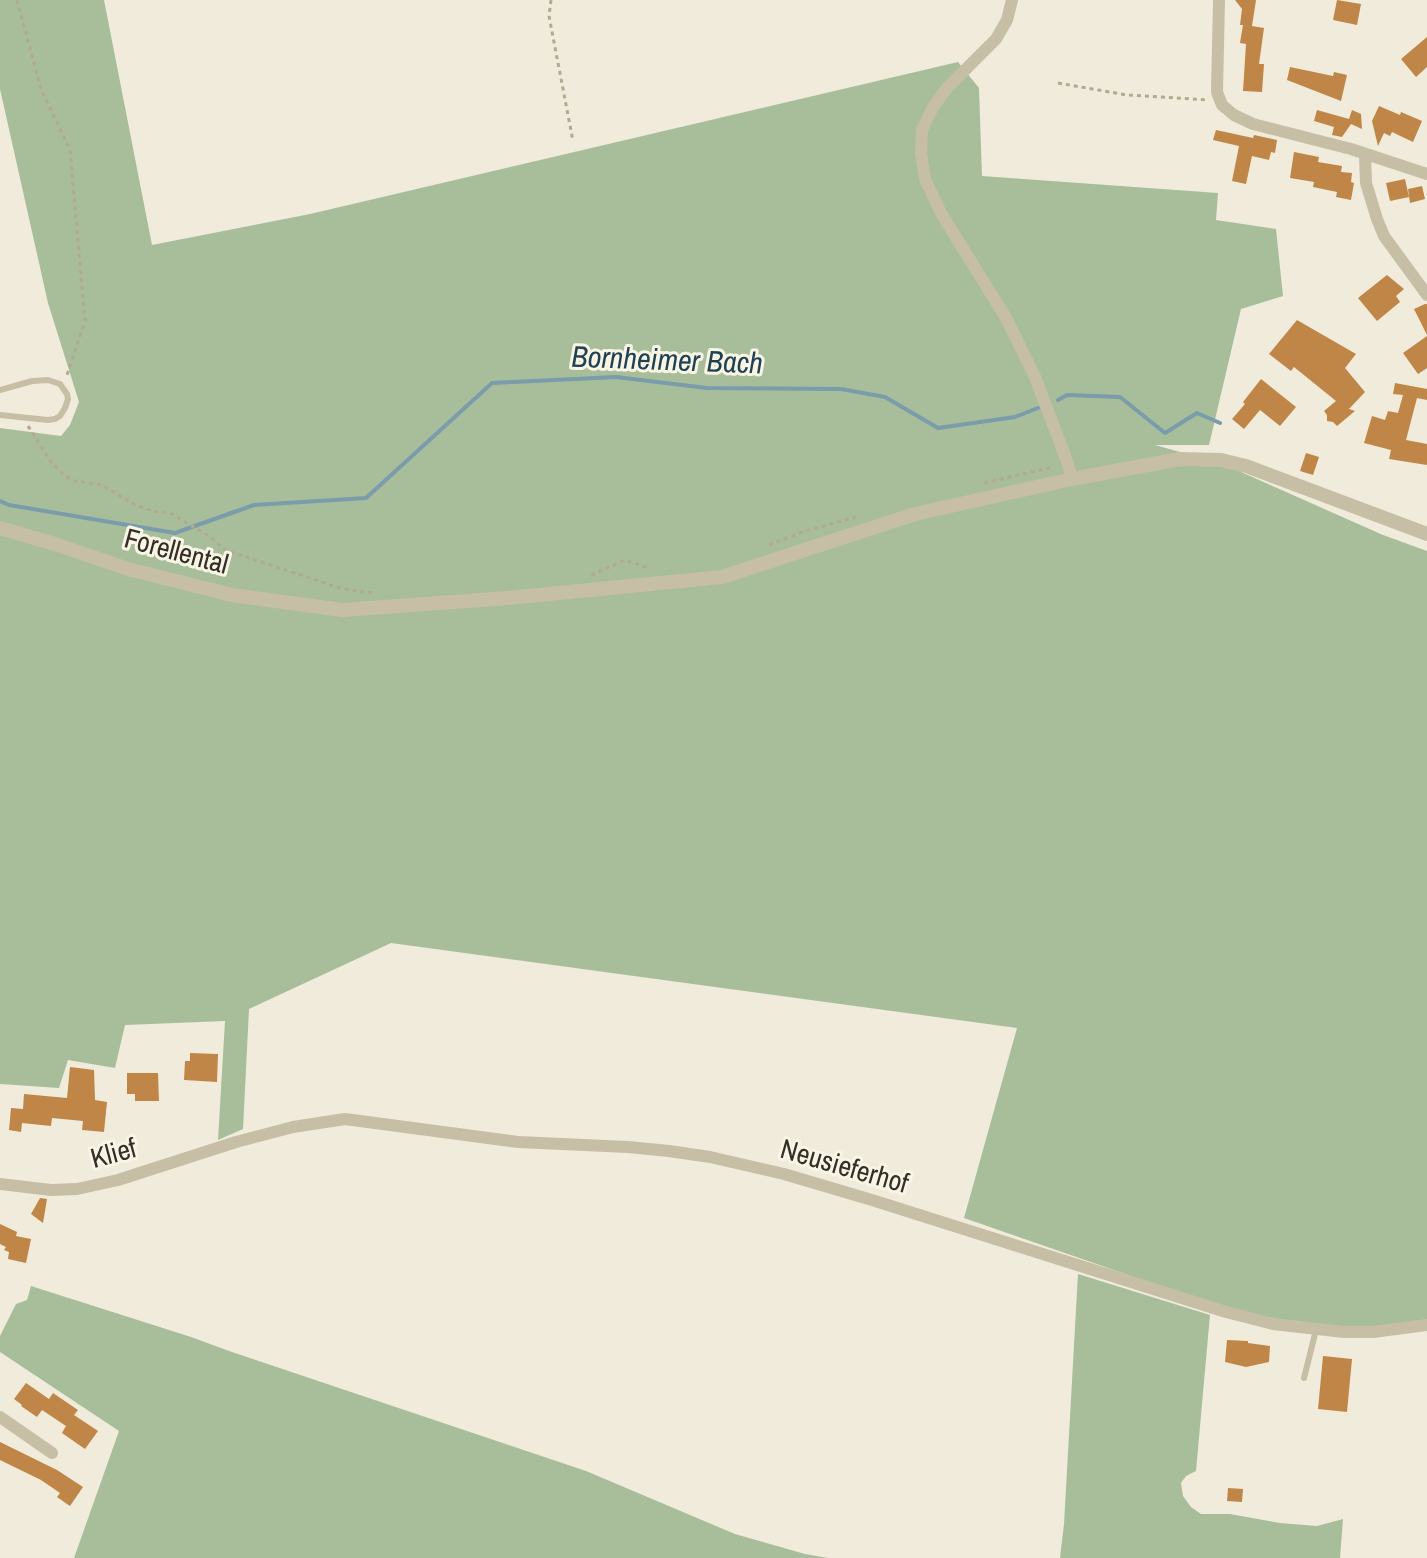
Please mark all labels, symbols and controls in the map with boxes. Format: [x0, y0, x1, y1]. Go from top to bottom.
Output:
water label: Bornheimer Bach [571, 341, 763, 383]
street label: Forellental [120, 523, 232, 583]
street label: Klief [87, 1133, 141, 1177]
street label: Neusieferhof [776, 1134, 912, 1202]

